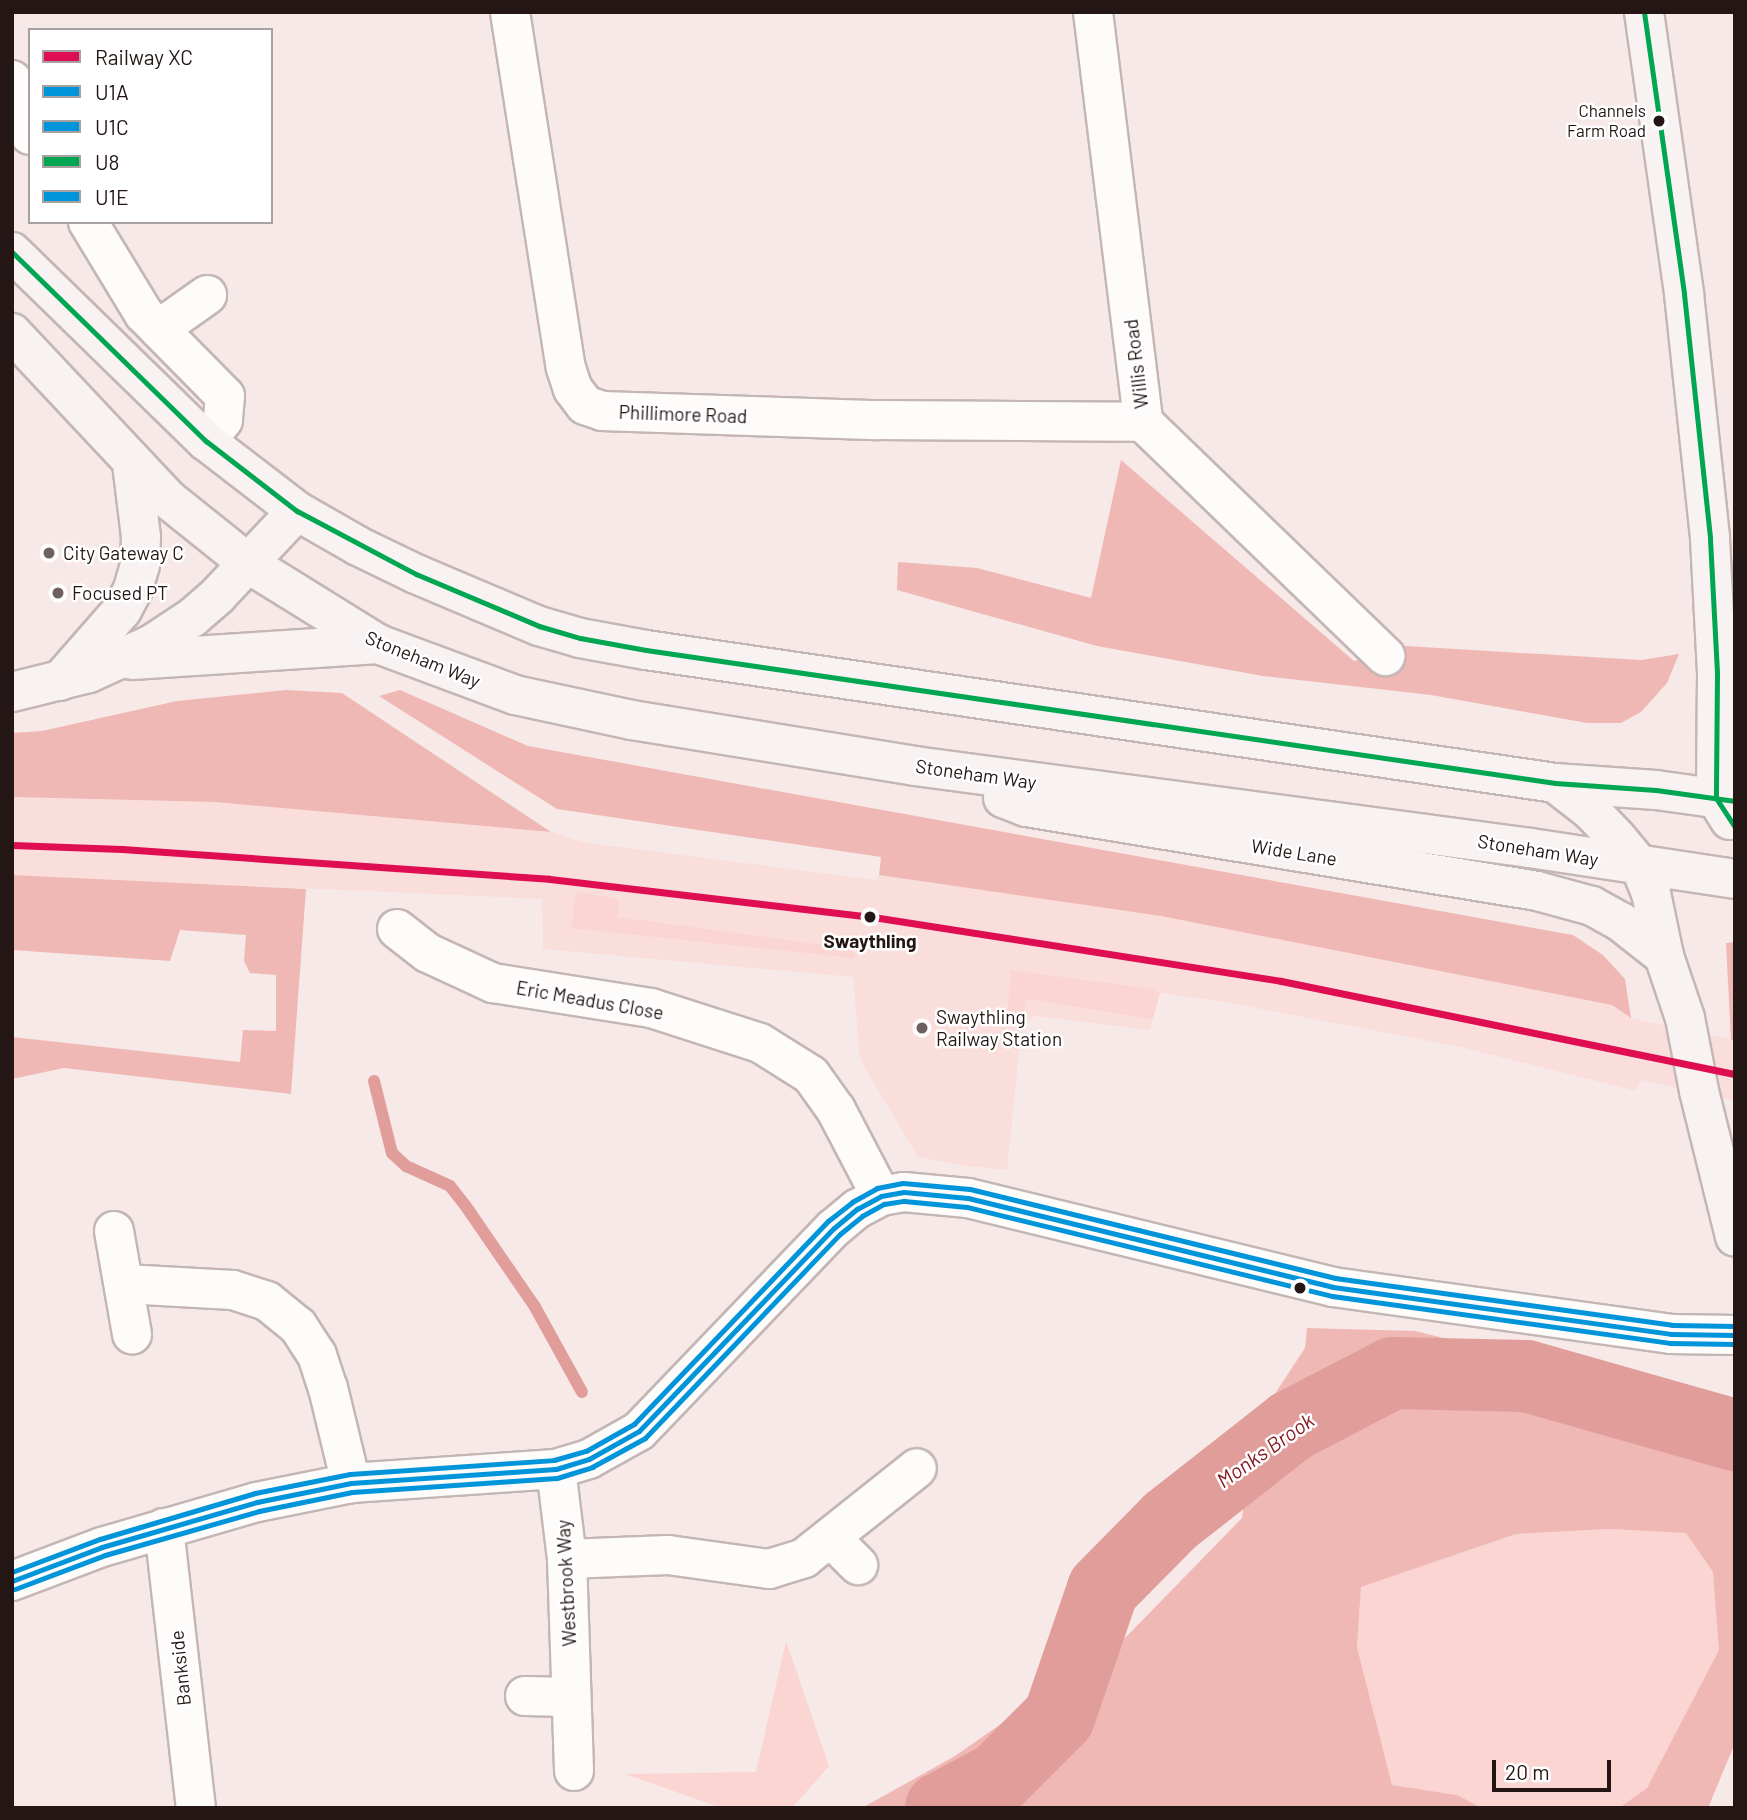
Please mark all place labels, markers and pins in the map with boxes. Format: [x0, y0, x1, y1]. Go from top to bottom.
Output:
place label: Channels Farm Road [1567, 101, 1646, 141]
marker: Channels Farm Road [1652, 114, 1666, 128]
place label: City Gateway C [63, 542, 184, 564]
marker: City Gateway C [41, 545, 57, 561]
place label: Focused PT [72, 582, 168, 604]
marker: Focused PT [50, 585, 66, 601]
marker: Swaythling [860, 907, 880, 927]
place label: Swaythling [823, 930, 917, 952]
place label: Swaythling Railway Station [936, 1006, 1062, 1050]
marker: Swaythling Railway Station [914, 1020, 930, 1036]
unlabelled marker [1293, 1281, 1307, 1295]

